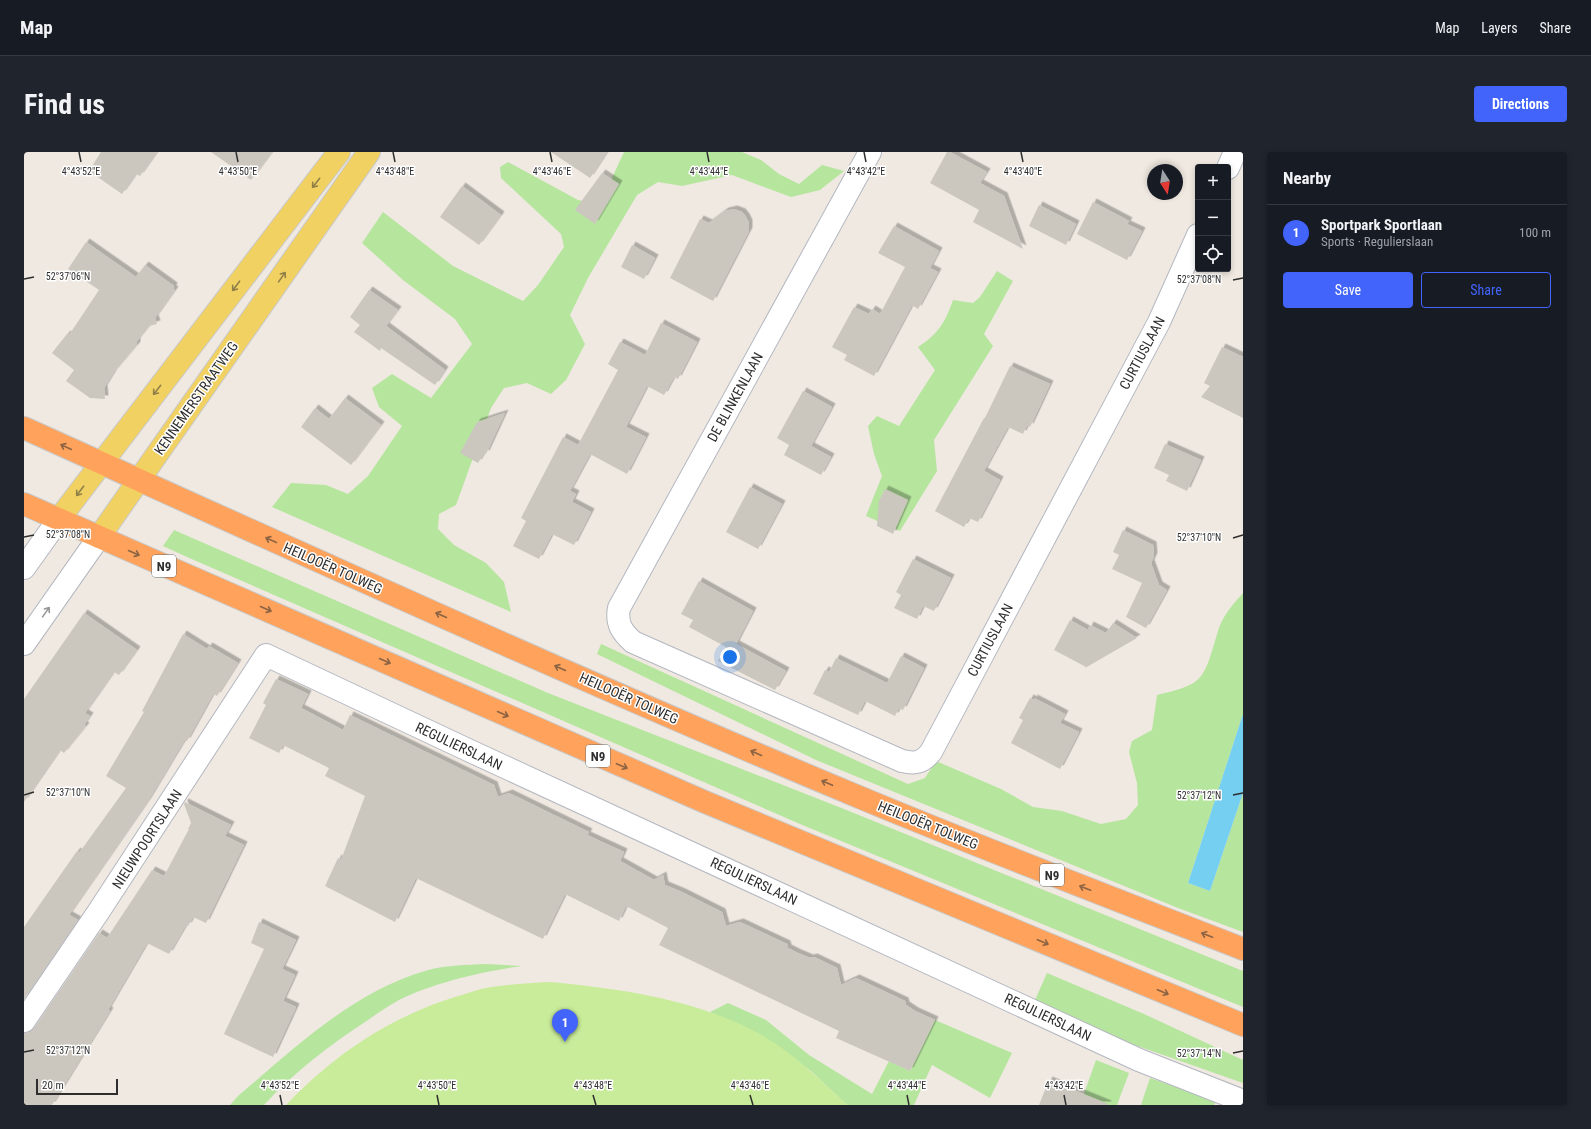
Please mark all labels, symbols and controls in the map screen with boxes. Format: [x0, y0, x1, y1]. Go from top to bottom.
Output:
text: Map [20, 16, 53, 39]
text: Map [1435, 20, 1459, 36]
text: Layers [1481, 20, 1518, 36]
text: Share [1540, 20, 1571, 36]
button: Directions [1474, 86, 1567, 122]
text: Find us [24, 88, 105, 121]
north arrow [1147, 164, 1183, 200]
map controls [1195, 164, 1231, 272]
button: + [1195, 164, 1231, 200]
text: 4°43'52"E [62, 166, 100, 177]
text: 4°43'50"E [219, 166, 257, 177]
text: 4°43'48"E [376, 166, 414, 177]
text: 4°43'46"E [533, 166, 571, 177]
text: 4°43'44"E [690, 166, 728, 177]
text: 4°43'42"E [847, 166, 885, 177]
text: 4°43'40"E [1004, 166, 1042, 177]
text: Nearby [1283, 168, 1331, 188]
one-way arrow [311, 178, 320, 189]
button: − [1195, 200, 1231, 236]
text: Sportpark Sportlaan [1321, 216, 1442, 234]
text: 1 [1293, 225, 1299, 240]
text: 100 m [1519, 225, 1551, 240]
text: Sports · Regulierslaan [1321, 234, 1433, 249]
button: locate [1195, 236, 1231, 272]
text: 52°37'06"N [46, 271, 90, 282]
one-way arrow [278, 271, 286, 282]
button: Save [1283, 272, 1413, 308]
button: Share [1421, 272, 1551, 308]
text: 52°37'08"N [1177, 274, 1221, 285]
one-way arrow [232, 281, 241, 292]
street label: CURTIUSLAAN [1116, 314, 1168, 392]
street label: KENNEMERSTRAATWEG [151, 338, 241, 458]
street label: DE BLINKENLAAN [704, 350, 766, 444]
one-way arrow [153, 384, 162, 395]
one-way arrow [60, 443, 72, 450]
one-way arrow [76, 486, 85, 497]
text: 52°37'08"N [46, 529, 90, 540]
text: 52°37'10"N [1177, 532, 1221, 543]
one-way arrow [265, 536, 277, 543]
street label: HEILOOËR TOLWEG [281, 539, 385, 597]
one-way arrow [128, 550, 140, 557]
road number: N9 [152, 555, 176, 577]
street label: CURTIUSLAAN [964, 601, 1016, 679]
one-way arrow [259, 605, 271, 613]
one-way arrow [42, 607, 50, 618]
one-way arrow [435, 611, 447, 619]
your location [720, 647, 740, 667]
one-way arrow [378, 658, 390, 665]
one-way arrow [554, 664, 566, 671]
street label: HEILOOËR TOLWEG [577, 669, 681, 727]
one-way arrow [497, 711, 509, 718]
street label: REGULIERSLAAN [413, 719, 505, 773]
road number: N9 [586, 745, 610, 767]
one-way arrow [750, 749, 762, 756]
one-way arrow [616, 763, 628, 770]
one-way arrow [821, 779, 833, 787]
street label: NIEUWPOORTSLAAN [109, 786, 185, 892]
text: 52°37'10"N [46, 787, 90, 798]
text: 52°37'12"N [1177, 790, 1221, 801]
street label: HEILOOËR TOLWEG [876, 798, 980, 852]
street label: REGULIERSLAAN [708, 854, 800, 908]
road number: N9 [1040, 864, 1064, 886]
one-way arrow [1080, 884, 1092, 892]
one-way arrow [1201, 931, 1213, 939]
one-way arrow [1036, 938, 1048, 946]
one-way arrow [1156, 988, 1168, 996]
street label: REGULIERSLAAN [1002, 990, 1094, 1044]
pin: 1 [552, 1009, 578, 1042]
text: 52°37'12"N [46, 1045, 90, 1056]
text: 52°37'14"N [1177, 1048, 1221, 1059]
scale bar [36, 1077, 118, 1096]
text: 20 m [42, 1079, 64, 1092]
text: 4°43'52"E [261, 1080, 299, 1091]
text: 4°43'50"E [418, 1080, 456, 1091]
text: 4°43'48"E [574, 1080, 612, 1091]
text: 4°43'46"E [731, 1080, 769, 1091]
text: 4°43'44"E [888, 1080, 926, 1091]
text: 4°43'42"E [1045, 1080, 1083, 1091]

